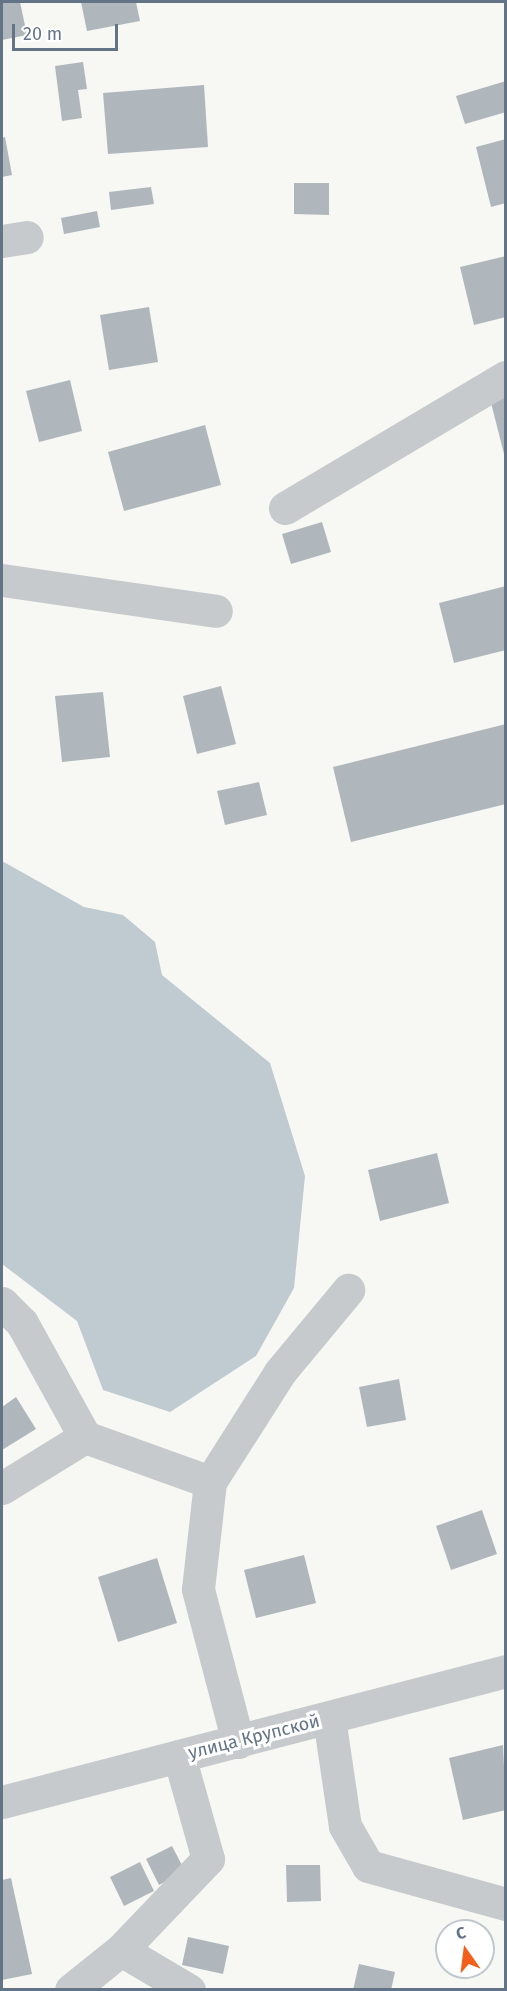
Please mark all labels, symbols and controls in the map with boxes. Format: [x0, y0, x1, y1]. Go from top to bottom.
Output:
scale bar [15, 12, 122, 50]
text: 20 m [23, 23, 62, 45]
street label: улица Крупской [186, 1710, 322, 1764]
north arrow [435, 1919, 495, 1979]
text: С [454, 1923, 468, 1943]

